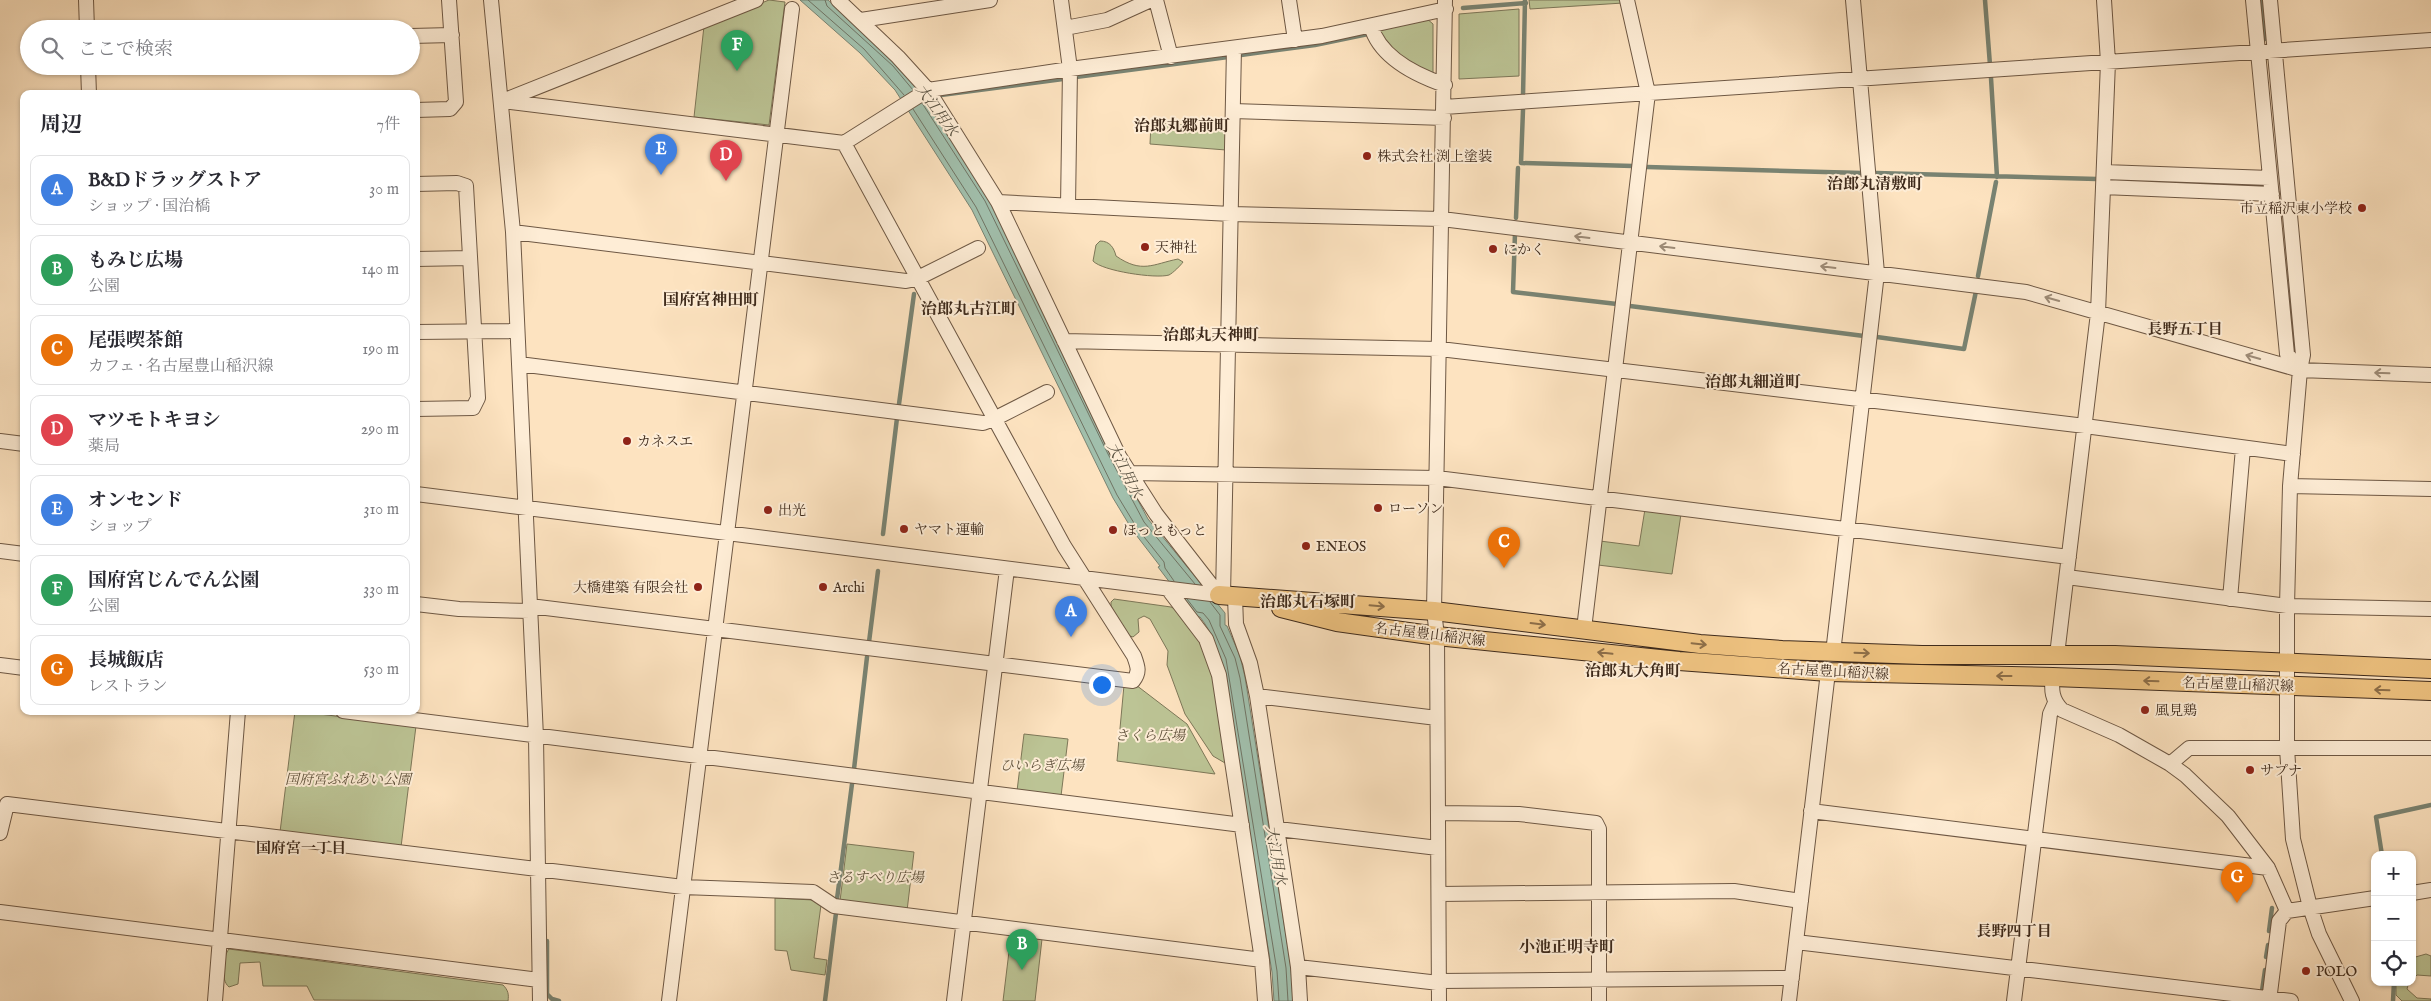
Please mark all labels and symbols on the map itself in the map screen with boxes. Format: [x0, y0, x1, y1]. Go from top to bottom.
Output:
pin: F [721, 30, 753, 71]
water label: 大江用水 [911, 80, 963, 142]
district label: 治郎丸郷前町 [1134, 117, 1230, 137]
pin: E [645, 134, 677, 175]
pin: D [710, 140, 742, 181]
place label: 株式会社 渕上塗装 [1377, 148, 1492, 166]
marker: 株式会社 渕上塗装 [1361, 150, 1373, 162]
district label: 治郎丸清敷町 [1827, 175, 1923, 195]
place label: 市立稲沢東小学校 [2240, 200, 2352, 218]
marker: 市立稲沢東小学校 [2356, 202, 2368, 214]
one-way arrow [1574, 232, 1590, 242]
place label: 天神社 [1155, 239, 1197, 257]
marker: 天神社 [1139, 241, 1151, 253]
place label: にかく [1503, 241, 1545, 259]
one-way arrow [1659, 242, 1675, 252]
marker: にかく [1487, 243, 1499, 255]
one-way arrow [1821, 262, 1837, 272]
district label: 国府宮神田町 [663, 291, 759, 311]
one-way arrow [2044, 294, 2060, 304]
district label: 治郎丸古江町 [921, 300, 1017, 320]
district label: 長野五丁目 [2147, 320, 2223, 339]
district label: 治郎丸天神町 [1163, 326, 1259, 346]
one-way arrow [2245, 351, 2261, 361]
one-way arrow [2375, 368, 2391, 378]
district label: 治郎丸細道町 [1705, 373, 1801, 393]
place label: カネスエ [637, 433, 693, 451]
marker: カネスエ [621, 435, 633, 447]
water label: 大江用水 [1102, 439, 1148, 503]
place label: ローソン [1388, 500, 1443, 518]
place label: 出光 [778, 502, 806, 520]
marker: ローソン [1372, 502, 1384, 514]
marker: 出光 [762, 504, 774, 516]
place label: ヤマト運輸 [914, 521, 984, 539]
place label: ほっともっと [1123, 522, 1207, 540]
marker: ヤマト運輸 [898, 523, 910, 535]
marker: ほっともっと [1107, 524, 1119, 536]
pin: C [1488, 527, 1520, 568]
place label: ENEOS [1316, 538, 1366, 556]
marker: ENEOS [1300, 540, 1312, 552]
place label: 大橋建築 有限会社 [573, 579, 688, 597]
place label: Archi [832, 579, 865, 597]
marker: 大橋建築 有限会社 [692, 581, 704, 593]
marker: Archi [817, 581, 829, 593]
district label: 治郎丸石塚町 [1260, 593, 1356, 613]
pin: A [1055, 596, 1087, 637]
one-way arrow [1368, 601, 1384, 611]
street label: 名古屋豊山稲沢線 [1373, 619, 1487, 651]
one-way arrow [1530, 619, 1546, 629]
one-way arrow [1691, 639, 1707, 649]
one-way arrow [1597, 648, 1613, 658]
one-way arrow [1853, 648, 1869, 658]
street label: 名古屋豊山稲沢線 [1777, 660, 1889, 684]
district label: 治郎丸大角町 [1585, 662, 1681, 682]
one-way arrow [1997, 671, 2013, 681]
your location [1089, 672, 1115, 698]
street label: 名古屋豊山稲沢線 [2182, 674, 2294, 696]
one-way arrow [2143, 676, 2159, 686]
one-way arrow [2375, 685, 2391, 694]
place label: 風見鶏 [2155, 702, 2197, 720]
marker: 風見鶏 [2139, 704, 2151, 716]
park label: さくら広場 [1115, 727, 1187, 745]
park label: ひいらぎ広場 [1000, 757, 1086, 775]
place label: サプナ [2260, 762, 2302, 780]
marker: サプナ [2244, 764, 2256, 776]
park label: 国府宮ふれあい公園 [285, 771, 413, 789]
water label: 大江用水 [1261, 824, 1290, 888]
district label: 国府宮一丁目 [256, 839, 346, 858]
pin: G [2221, 862, 2253, 903]
park label: さるすべり広場 [826, 869, 926, 887]
district label: 長野四丁目 [1976, 922, 2052, 941]
pin: B [1006, 929, 1038, 970]
district label: 小池正明寺町 [1519, 938, 1615, 958]
place label: POLO [2316, 963, 2357, 981]
marker: POLO [2300, 965, 2312, 977]

